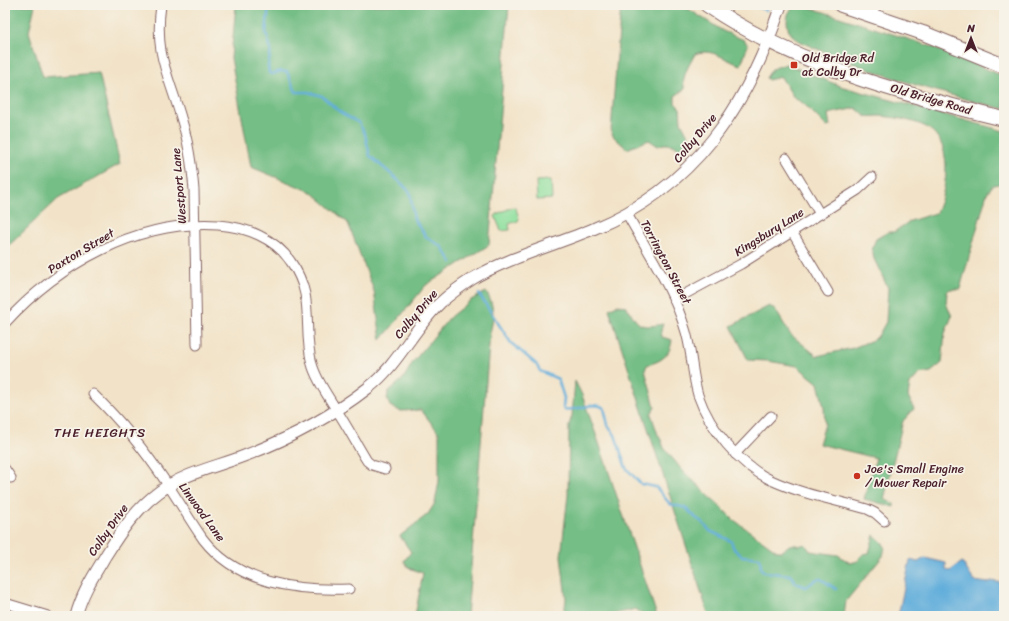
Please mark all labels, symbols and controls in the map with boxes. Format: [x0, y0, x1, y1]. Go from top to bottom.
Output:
north arrow [951, 18, 991, 58]
text: N [966, 19, 975, 38]
place label: Old Bridge Rd at Colby Dr [802, 47, 874, 83]
marker: Old Bridge Rd at Colby Dr [789, 60, 799, 70]
street label: Old Bridge Road [888, 77, 975, 121]
street label: Colby Drive [667, 108, 723, 168]
street label: Westport Lane [165, 147, 193, 225]
street label: Kingsbury Lane [729, 202, 809, 262]
street label: Torrington Street [634, 216, 698, 309]
street label: Paxton Street [43, 222, 120, 280]
street label: Colby Drive [388, 284, 444, 344]
district label: THE HEIGHTS [54, 421, 146, 444]
place label: Joe's Small Engine / Mower Repair [864, 458, 964, 494]
marker: Joe's Small Engine / Mower Repair [852, 471, 862, 481]
street label: Linwood Lane [173, 477, 231, 547]
street label: Colby Drive [82, 499, 134, 561]

